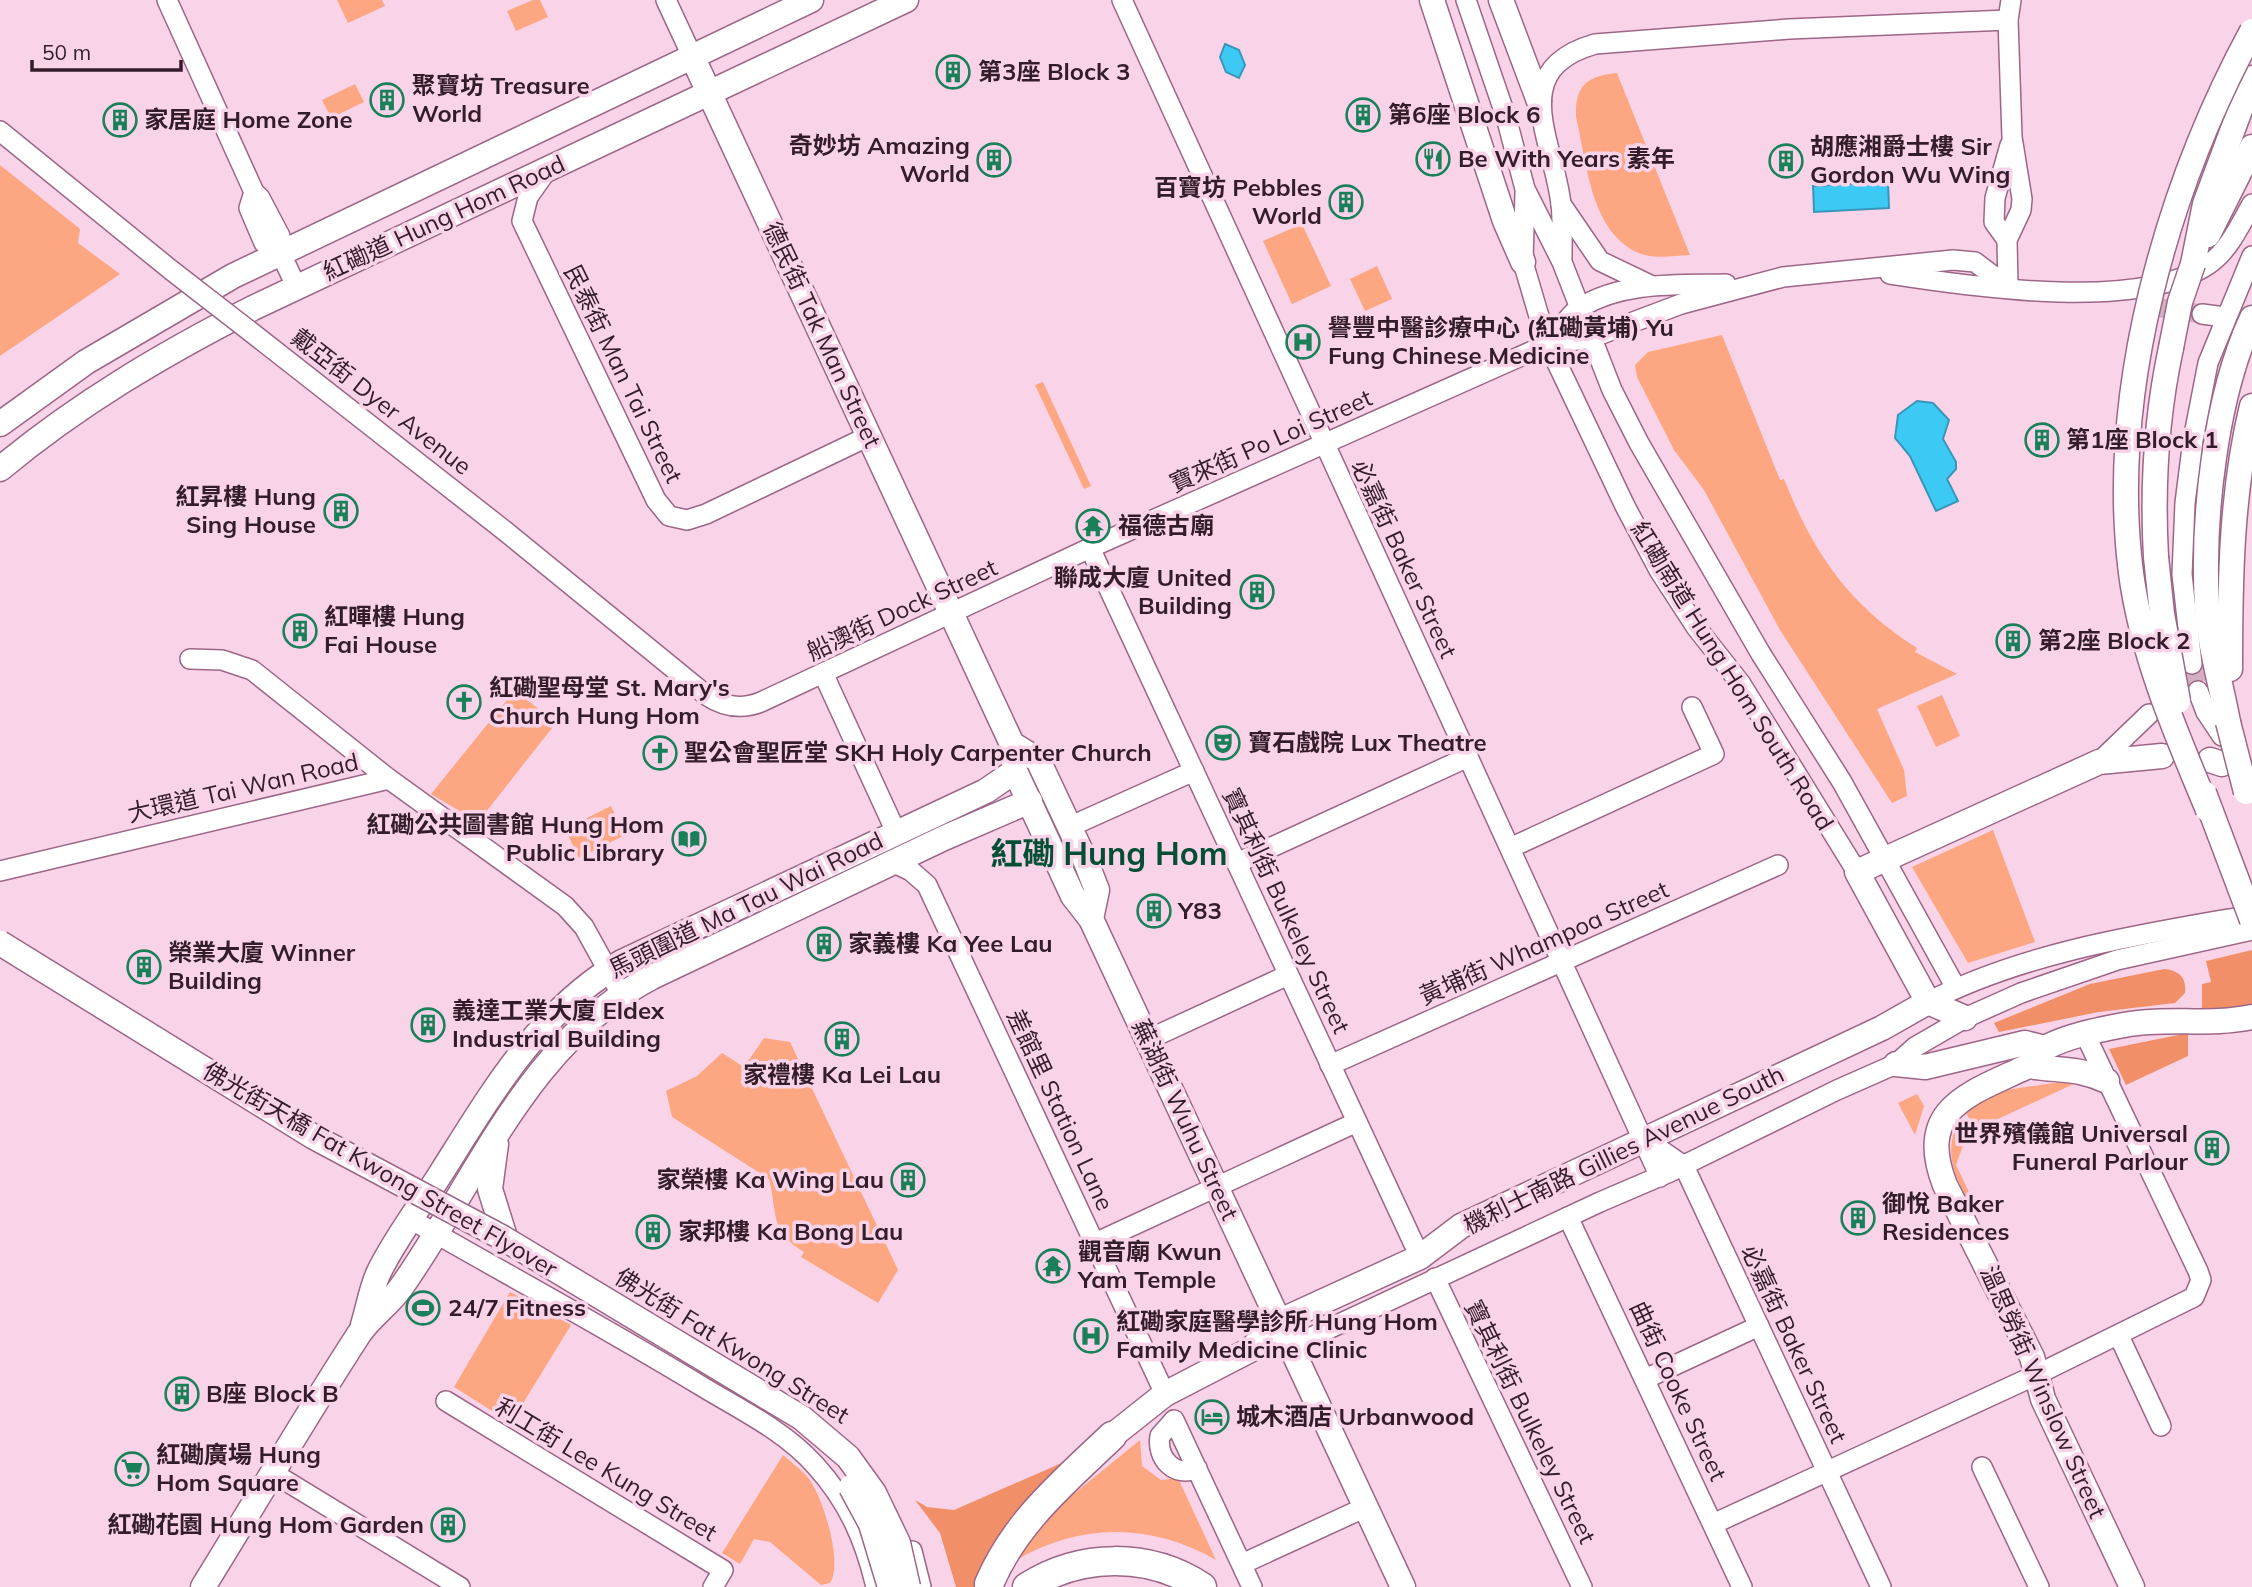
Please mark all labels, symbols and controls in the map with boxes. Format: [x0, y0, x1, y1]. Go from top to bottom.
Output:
scale bar [32, 28, 180, 72]
text: 50 m [42, 39, 91, 65]
building icon: 第3座 Block 3 [934, 53, 972, 91]
place label: 第3座 Block 3 [978, 56, 1130, 86]
place label: 聚寶坊 Treasure World [412, 70, 590, 128]
building icon: 聚寶坊 Treasure World [368, 81, 406, 119]
building icon: 第6座 Block 6 [1344, 96, 1382, 134]
place label: 第6座 Block 6 [1388, 99, 1540, 129]
building icon: 家居庭 Home Zone [101, 101, 139, 139]
place label: 家居庭 Home Zone [144, 104, 353, 134]
place label: 奇妙坊 Amazing World [789, 130, 970, 188]
place label: 胡應湘爵士樓 Sir Gordon Wu Wing [1810, 131, 2011, 189]
restaurant icon: Be With Years 素年 [1414, 140, 1452, 178]
building icon: 奇妙坊 Amazing World [975, 141, 1013, 179]
building icon: 胡應湘爵士樓 Sir Gordon Wu Wing [1767, 142, 1805, 180]
place label: Be With Years 素年 [1458, 143, 1675, 173]
street label: 紅磡道 Hung Hom Road [318, 148, 569, 286]
place label: 百寶坊 Pebbles World [1154, 172, 1322, 230]
building icon: 百寶坊 Pebbles World [1327, 183, 1365, 221]
street label: 德民街 Tak Man Street [757, 217, 888, 452]
street label: 民泰街 Man Tai Street [558, 260, 690, 488]
place label: 譽豐中醫診療中心 (紅磡黃埔) Yu Fung Chinese Medicine [1328, 312, 1674, 370]
street label: 戴亞街 Dyer Avenue [286, 322, 478, 481]
hospital icon: 譽豐中醫診療中心 (紅磡黃埔) Yu Fung Chinese Medicine [1284, 323, 1322, 361]
street label: 寶來街 Po Loi Street [1165, 382, 1376, 498]
building icon: 第1座 Block 1 [2023, 421, 2061, 459]
place label: 第1座 Block 1 [2066, 424, 2218, 454]
street label: 必嘉街 Baker Street [1346, 455, 1464, 663]
place label: 紅昇樓 Hung Sing House [175, 481, 316, 539]
building icon: 紅昇樓 Hung Sing House [322, 492, 360, 530]
temple icon: 福德古廟 [1074, 507, 1112, 545]
place label: 福德古廟 [1118, 510, 1214, 540]
street label: 紅磡南道 Hung Hom South Road [1625, 515, 1841, 836]
street label: 船澳街 Dock Street [802, 552, 1002, 666]
place label: 聯成大廈 United Building [1054, 562, 1232, 620]
building icon: 聯成大廈 United Building [1238, 573, 1276, 611]
place label: 紅暉樓 Hung Fai House [324, 601, 465, 659]
building icon: 紅暉樓 Hung Fai House [281, 612, 319, 650]
building icon: 第2座 Block 2 [1994, 622, 2032, 660]
place label: 第2座 Block 2 [2038, 625, 2190, 655]
place label: 紅磡聖母堂 St. Mary's Church Hung Hom [489, 672, 730, 730]
church icon: 紅磡聖母堂 St. Mary's Church Hung Hom [445, 683, 483, 721]
theatre icon: 寶石戲院 Lux Theatre [1204, 724, 1242, 762]
place label: 寶石戲院 Lux Theatre [1248, 727, 1487, 757]
church icon: 聖公會聖匠堂 SKH Holy Carpenter Church [641, 734, 679, 772]
place label: 聖公會聖匠堂 SKH Holy Carpenter Church [684, 737, 1152, 767]
street label: 大環道 Tai Wan Road [124, 746, 361, 828]
street label: 寶其利街 Bulkeley Street [1217, 783, 1357, 1038]
place label: 紅磡公共圖書館 Hung Hom Public Library [366, 809, 665, 867]
library icon: 紅磡公共圖書館 Hung Hom Public Library [670, 820, 708, 858]
street label: 馬頭圍道 Ma Tau Wai Road [604, 825, 888, 984]
district label: 紅磡 Hung Hom [990, 833, 1228, 873]
street label: 黃埔街 Whampoa Street [1414, 874, 1673, 1011]
building icon: Y83 [1135, 892, 1173, 930]
place label: Y83 [1177, 895, 1222, 925]
building icon: 家義樓 Ka Yee Lau [805, 925, 843, 963]
place label: 家義樓 Ka Yee Lau [848, 928, 1053, 958]
place label: 榮業大廈 Winner Building [168, 937, 356, 995]
building icon: 榮業大廈 Winner Building [125, 948, 163, 986]
place label: 義達工業大廈 Eldex Industrial Building [452, 995, 665, 1053]
street label: 差館里 Station Lane [1001, 1004, 1121, 1215]
building icon: 義達工業大廈 Eldex Industrial Building [409, 1006, 447, 1044]
street label: 蕪湖街 Wuhu Street [1126, 1014, 1246, 1225]
building icon: 家禮樓 Ka Lei Lau [823, 1020, 861, 1058]
street label: 佛光街天橋 Fat Kwong Street Flyover [198, 1055, 563, 1283]
street label: 機利士南路 Gillies Avenue South [1458, 1058, 1789, 1240]
place label: 家禮樓 Ka Lei Lau [743, 1059, 941, 1089]
place label: 世界殯儀館 Universal Funeral Parlour [1954, 1118, 2189, 1176]
building icon: 世界殯儀館 Universal Funeral Parlour [2193, 1129, 2231, 1167]
building icon: 家榮樓 Ka Wing Lau [889, 1161, 927, 1199]
place label: 家榮樓 Ka Wing Lau [656, 1164, 884, 1194]
place label: 御悅 Baker Residences [1882, 1188, 2010, 1246]
building icon: 御悅 Baker Residences [1839, 1199, 1877, 1237]
building icon: 家邦樓 Ka Bong Lau [634, 1213, 672, 1251]
place label: 家邦樓 Ka Bong Lau [678, 1216, 903, 1246]
place label: 觀音廟 Kwun Yam Temple [1077, 1236, 1222, 1294]
street label: 必嘉街 Baker Street [1736, 1240, 1854, 1448]
temple icon: 觀音廟 Kwun Yam Temple [1034, 1247, 1072, 1285]
street label: 佛光街 Fat Kwong Street [610, 1261, 855, 1430]
street label: 溫思勞街 Winslow Street [1975, 1261, 2113, 1523]
sports icon: 24/7 Fitness [404, 1289, 442, 1327]
place label: 24/7 Fitness [448, 1292, 586, 1322]
street label: 寶其利街 Bulkeley Street [1459, 1295, 1603, 1548]
street label: 曲街 Cooke Street [1624, 1296, 1734, 1485]
place label: 紅磡家庭醫學診所 Hung Hom Family Medicine Clinic [1116, 1306, 1438, 1364]
hospital icon: 紅磡家庭醫學診所 Hung Hom Family Medicine Clinic [1072, 1317, 1110, 1355]
building icon: B座 Block B [163, 1375, 201, 1413]
place label: B座 Block B [206, 1378, 339, 1408]
street label: 利工街 Lee Kung Street [490, 1391, 723, 1547]
hotel icon: 城木酒店 Urbanwood [1193, 1398, 1231, 1436]
place label: 城木酒店 Urbanwood [1236, 1401, 1474, 1431]
place label: 紅磡廣場 Hung Hom Square [156, 1439, 321, 1497]
supermarket icon: 紅磡廣場 Hung Hom Square [113, 1450, 151, 1488]
building icon: 紅磡花園 Hung Hom Garden [429, 1506, 467, 1544]
place label: 紅磡花園 Hung Hom Garden [107, 1509, 424, 1539]

